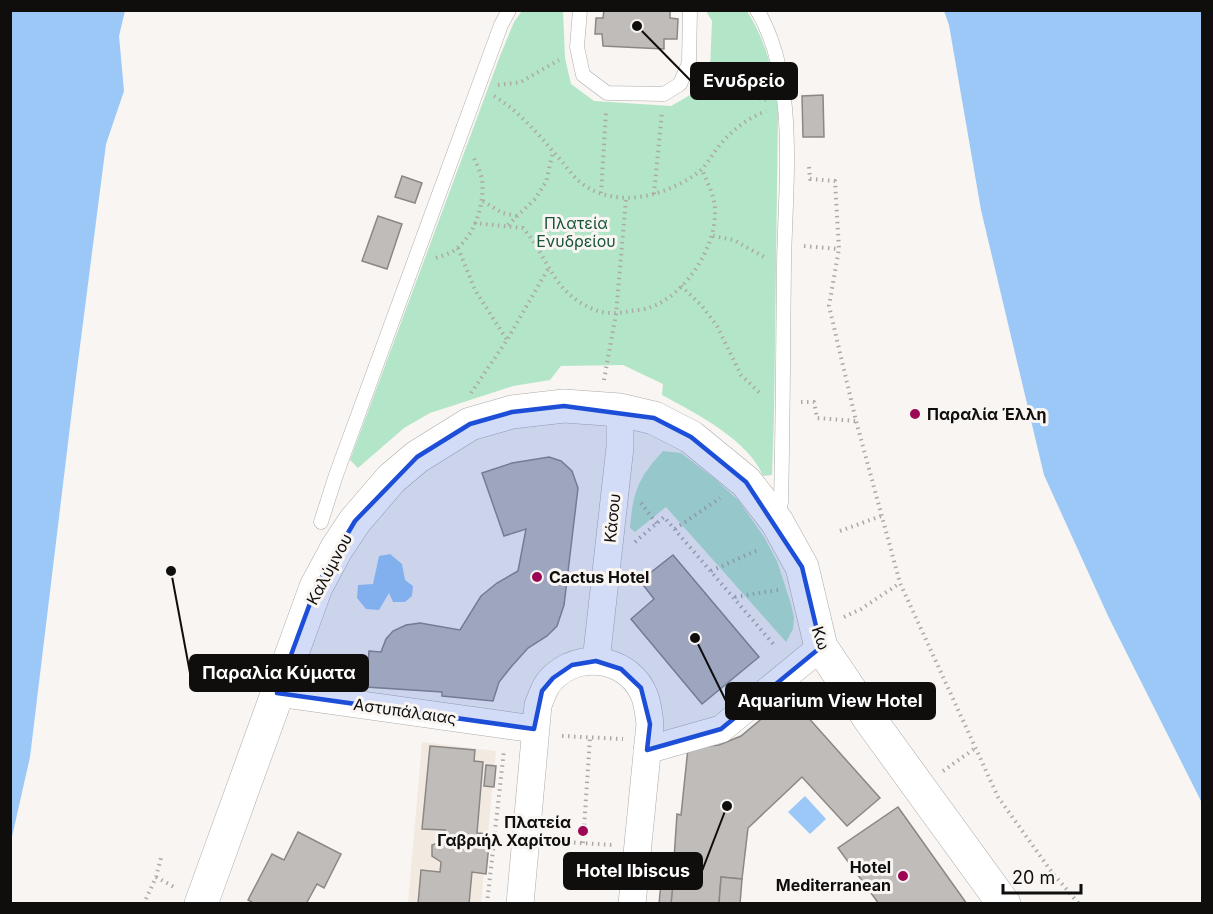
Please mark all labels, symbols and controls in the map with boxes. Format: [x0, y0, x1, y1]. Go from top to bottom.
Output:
callout: Ενυδρείο [691, 63, 797, 99]
text: Ενυδρείο [703, 70, 785, 91]
park label: Πλατεία Ενυδρείου [536, 213, 616, 251]
place label: Παραλία Έλλη [927, 404, 1047, 424]
marker: Παραλία Έλλη [908, 407, 922, 421]
street label: Κάσου [599, 492, 625, 544]
street label: Καλύμνου [302, 530, 356, 608]
place label: Cactus Hotel [549, 567, 649, 587]
marker: Cactus Hotel [530, 570, 544, 584]
street label: Κω [808, 624, 834, 653]
callout: Παραλία Κύματα [190, 655, 368, 691]
text: Παραλία Κύματα [202, 662, 356, 683]
callout: Aquarium View Hotel [726, 683, 935, 719]
text: Aquarium View Hotel [737, 690, 923, 711]
street label: Αστυπάλαιας [352, 694, 458, 728]
place label: Πλατεία Γαβριήλ Χαρίτου [437, 812, 571, 850]
marker: Πλατεία Γαβριήλ Χαρίτου [576, 824, 590, 838]
callout: Hotel Ibiscus [564, 853, 702, 889]
place label: Hotel Mediterranean [776, 857, 891, 895]
scale bar [1003, 857, 1081, 895]
text: Hotel Ibiscus [576, 860, 690, 881]
text: 20 m [1012, 867, 1055, 888]
marker: Hotel Mediterranean [896, 869, 910, 883]

